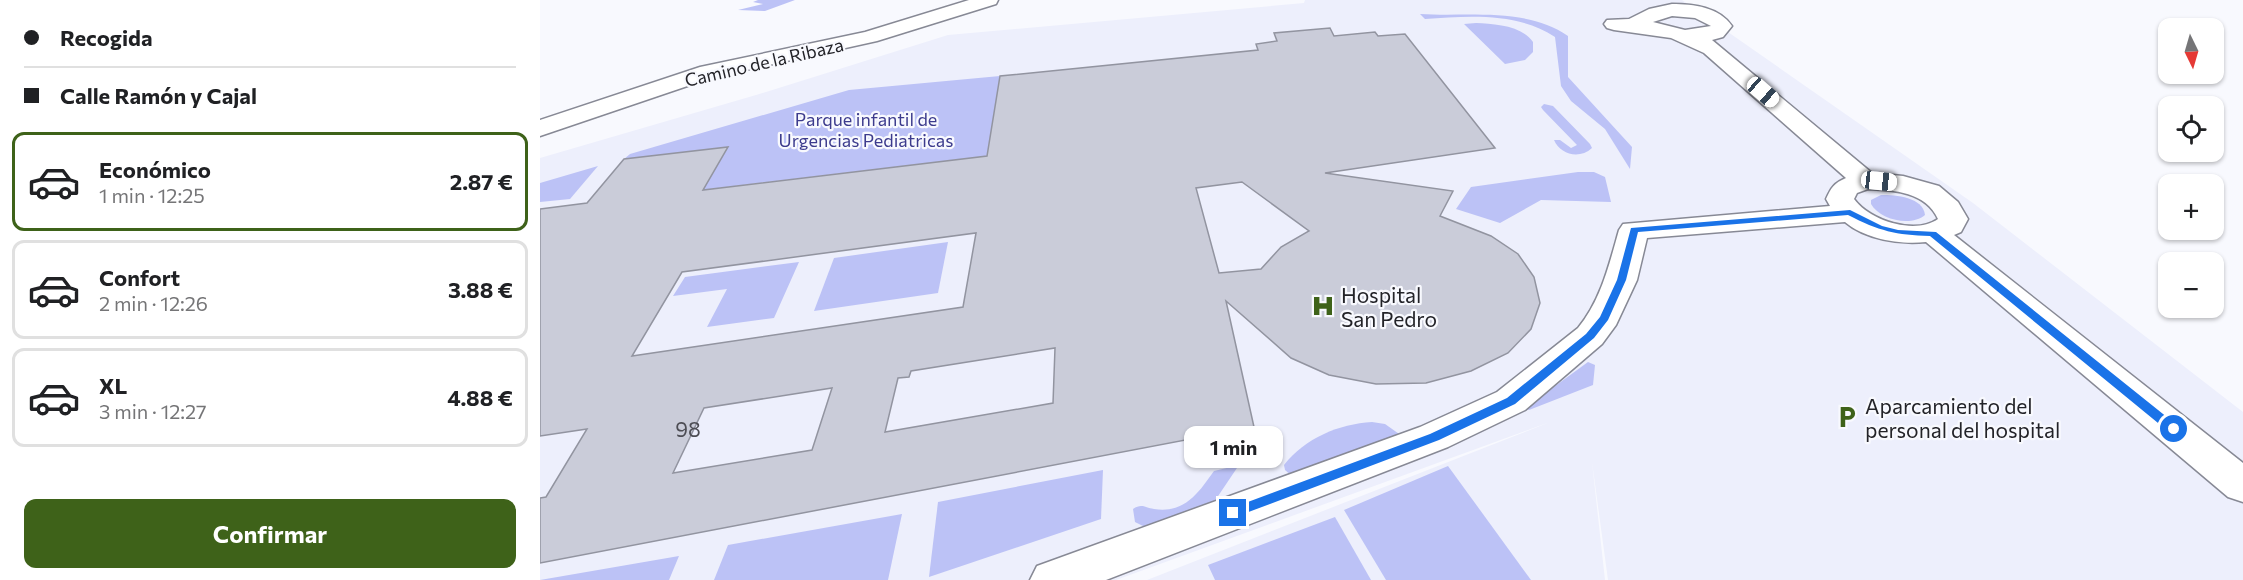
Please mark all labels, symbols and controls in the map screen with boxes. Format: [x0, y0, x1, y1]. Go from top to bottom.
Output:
north arrow [2158, 18, 2224, 84]
map controls [2158, 18, 2224, 318]
text: Recogida [60, 24, 152, 51]
street label: Camino de la Ribaza [682, 33, 846, 91]
car [1744, 73, 1782, 111]
text: Calle Ramón y Cajal [60, 82, 257, 109]
button: locate [2158, 96, 2224, 162]
park label: Parque infantil de Urgencias Pediatricas [779, 108, 953, 151]
icon: car [27, 155, 81, 209]
text: Económico [99, 156, 211, 183]
text: 2.87 € [450, 168, 513, 195]
car [1860, 170, 1898, 192]
button: + [2158, 174, 2224, 240]
text: 1 min · 12:25 [99, 183, 205, 207]
button: − [2158, 252, 2224, 318]
icon: car [27, 263, 81, 317]
text: Confort [99, 264, 180, 291]
text: 3.88 € [448, 276, 513, 303]
place label: Hospital San Pedro [1341, 282, 1437, 331]
text: 2 min · 12:26 [99, 291, 208, 315]
hospital icon: Hospital San Pedro [1310, 293, 1336, 319]
icon: car [27, 371, 81, 425]
text: XL [99, 372, 127, 399]
text: 4.88 € [447, 384, 513, 411]
place label: Aparcamiento del personal del hospital [1865, 393, 2060, 442]
text: 3 min · 12:27 [99, 399, 207, 423]
parking icon: Aparcamiento del personal del hospital [1834, 404, 1860, 430]
route start [2160, 415, 2187, 442]
house number: 98 [675, 416, 701, 441]
callout: 1 min [1184, 426, 1282, 468]
text: 1 min [1210, 435, 1257, 459]
button: Confirmar [24, 499, 516, 568]
route end [1219, 499, 1246, 526]

